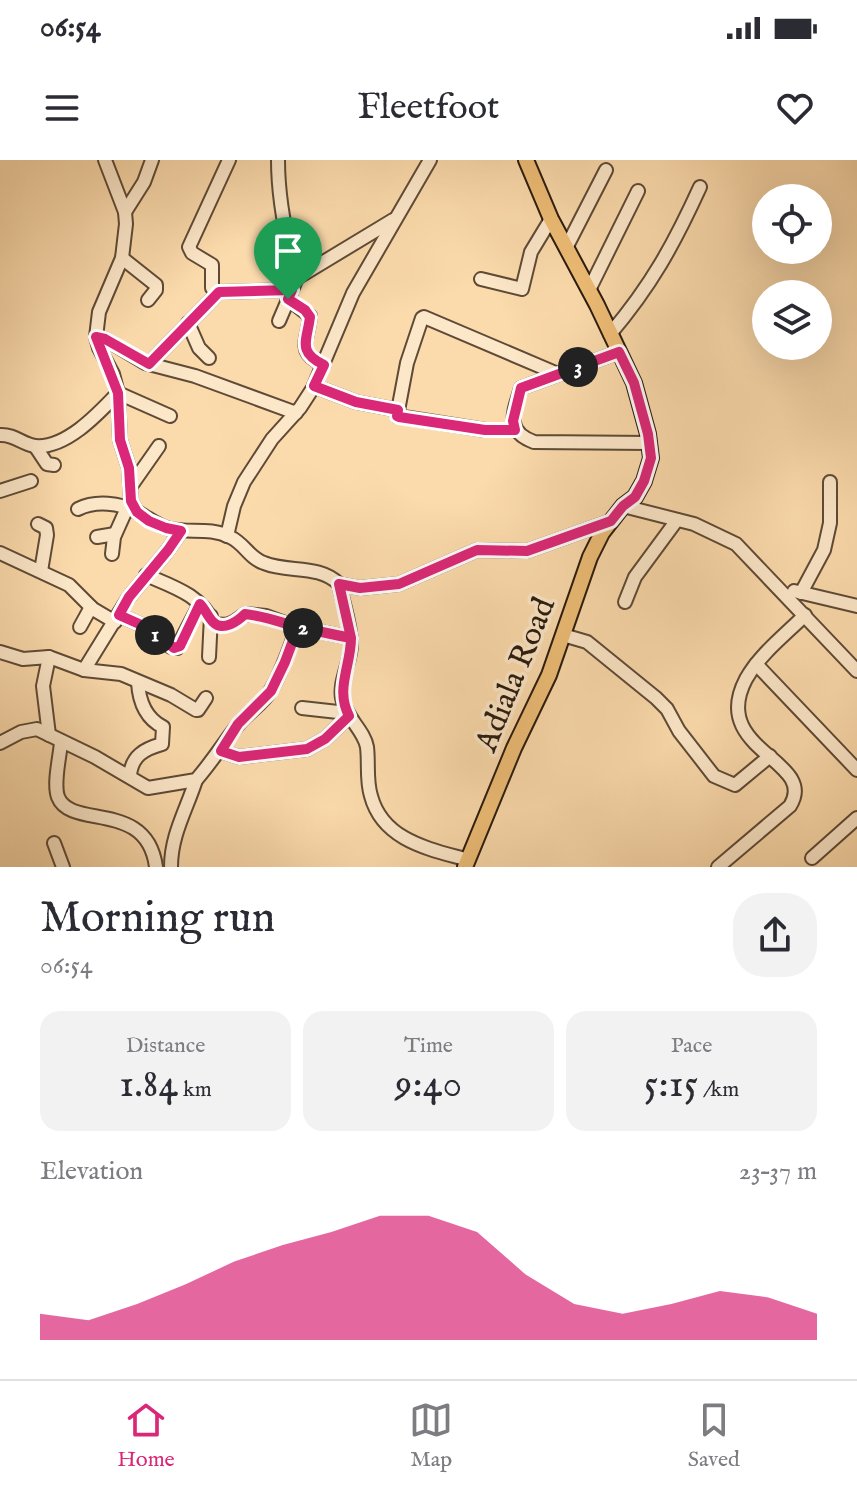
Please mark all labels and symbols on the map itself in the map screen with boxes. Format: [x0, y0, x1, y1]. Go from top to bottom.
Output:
pin [254, 217, 322, 299]
pin: 3 [558, 347, 598, 387]
street label: Adiala Road [466, 591, 566, 759]
pin: 2 [283, 608, 323, 648]
pin: 1 [135, 615, 175, 655]

